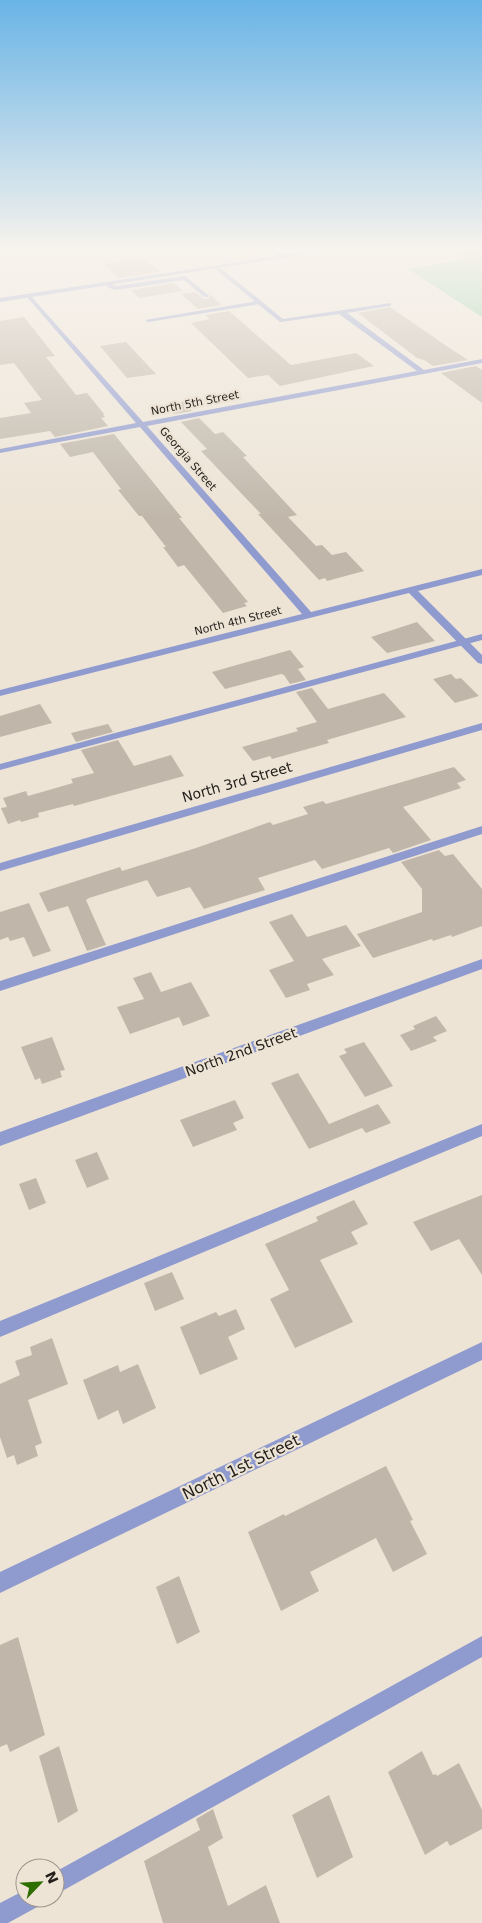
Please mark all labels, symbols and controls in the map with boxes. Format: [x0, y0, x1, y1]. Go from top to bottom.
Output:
street label: North 5th Street [150, 388, 241, 418]
street label: Georgia Street [157, 425, 220, 494]
street label: North 4th Street [193, 604, 284, 638]
street label: North 3rd Street [180, 758, 294, 805]
street label: North 2nd Street [183, 1024, 299, 1080]
street label: North 1st Street [179, 1430, 303, 1504]
north arrow [15, 1858, 65, 1908]
text: N [42, 1869, 62, 1886]

